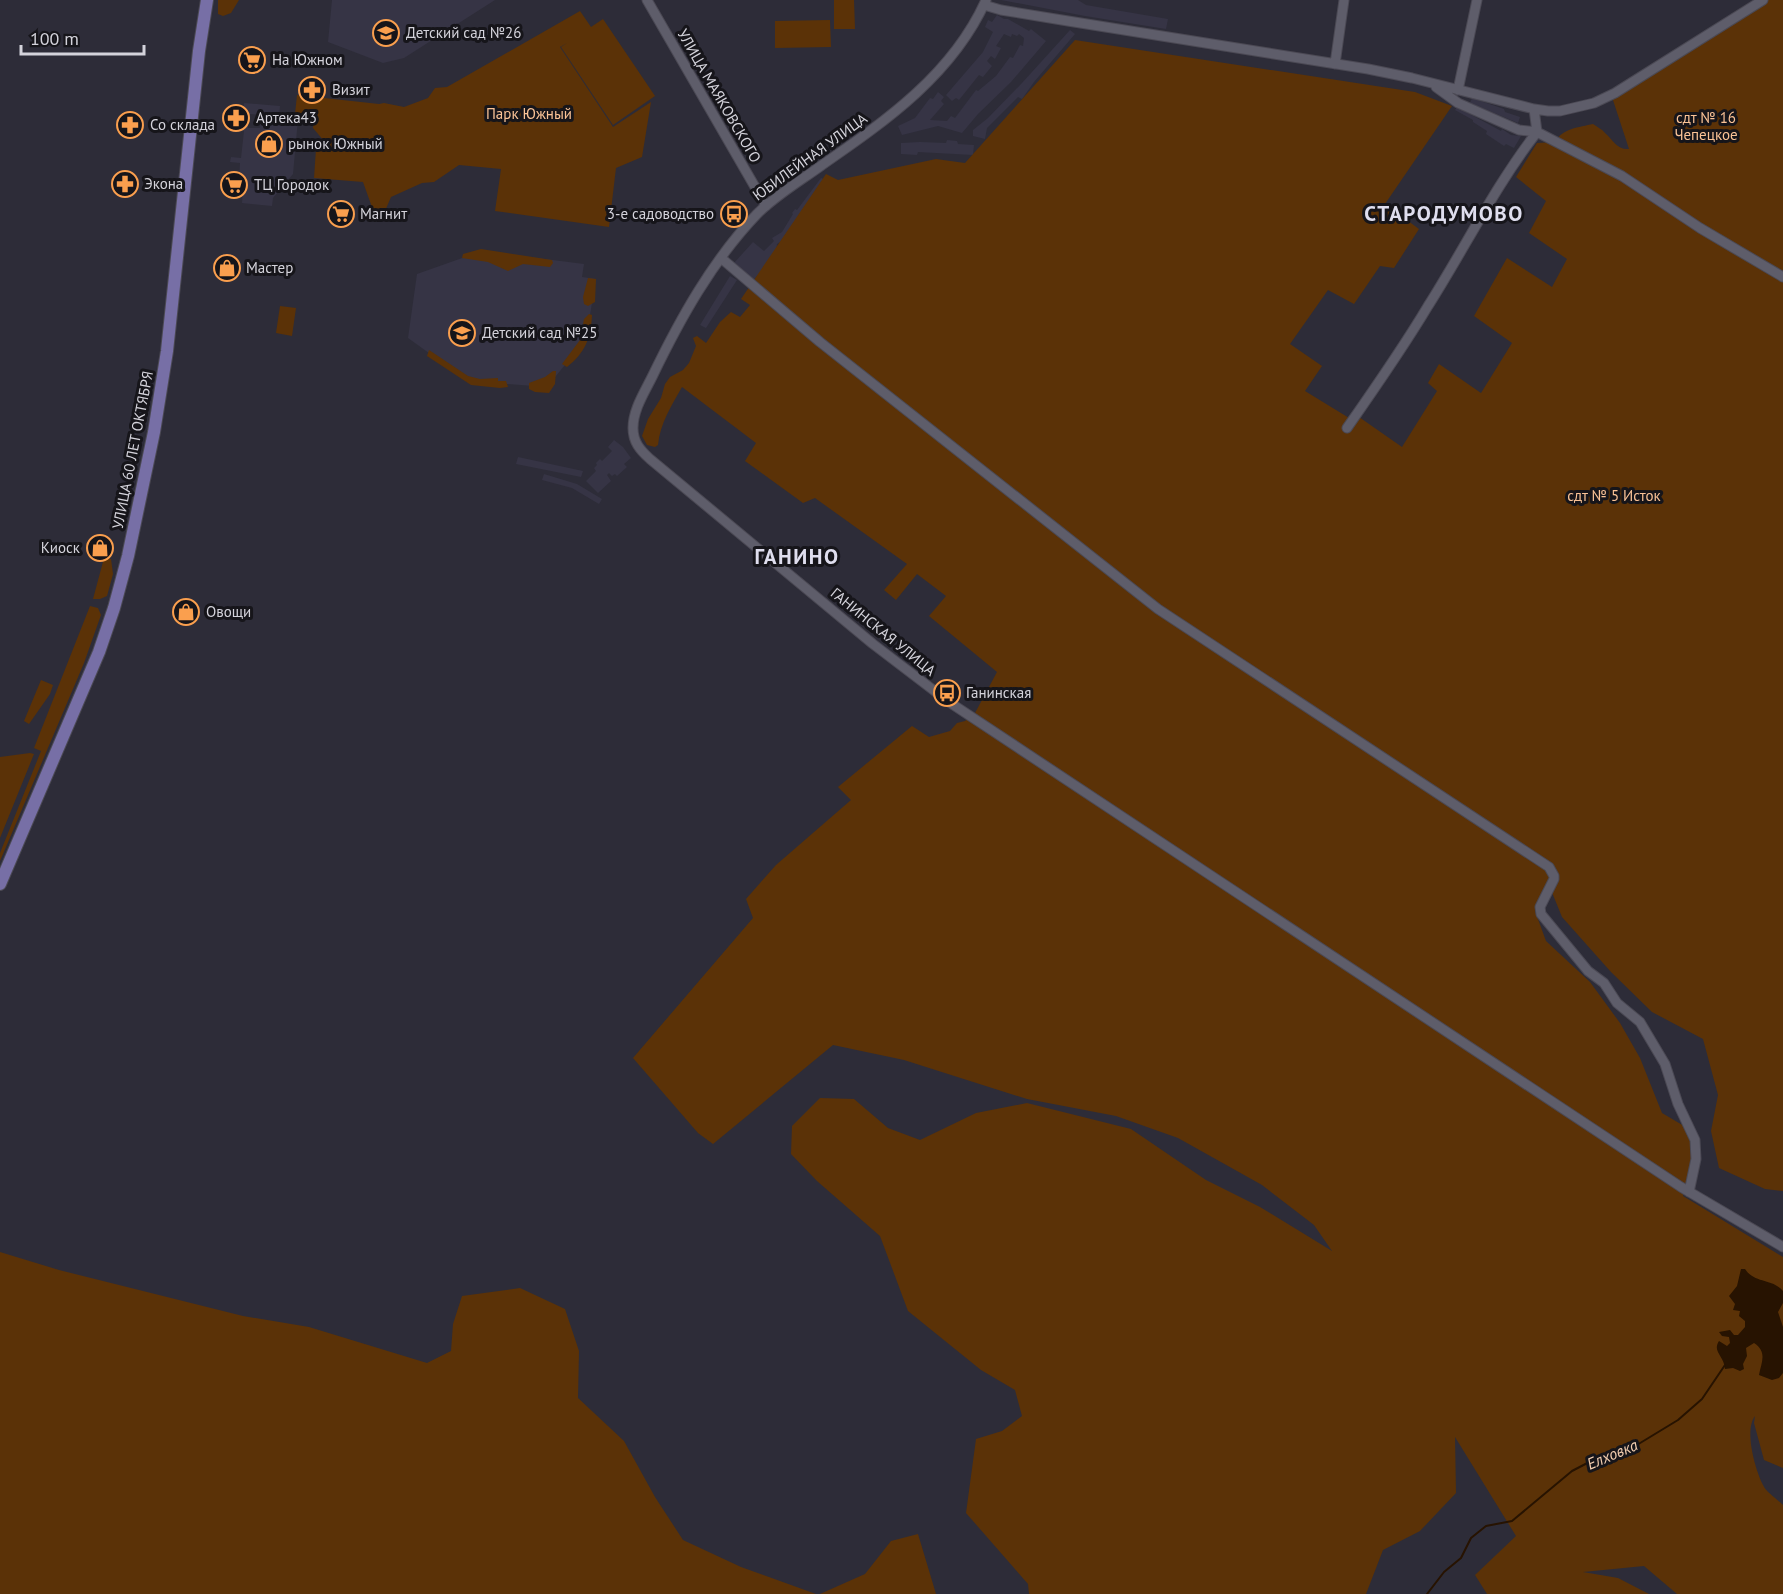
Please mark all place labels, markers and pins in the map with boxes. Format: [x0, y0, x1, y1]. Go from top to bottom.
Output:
school or university icon: Детский сад №26 [371, 18, 401, 48]
place label: Детский сад №26 [406, 23, 521, 42]
supermarket icon: На Южном [237, 45, 267, 75]
place label: На Южном [272, 50, 343, 69]
pharmacy icon: Визит [297, 75, 327, 105]
place label: Визит [332, 80, 370, 99]
pharmacy icon: Артека43 [221, 103, 251, 133]
place label: Артека43 [256, 108, 317, 127]
pharmacy icon: Со склада [115, 110, 145, 140]
place label: Со склада [150, 115, 215, 134]
shop icon: рынок Южный [254, 129, 284, 159]
place label: рынок Южный [288, 134, 383, 153]
pharmacy icon: Экона [110, 169, 140, 199]
supermarket icon: ТЦ Городок [219, 170, 249, 200]
place label: Экона [144, 174, 183, 193]
place label: ТЦ Городок [254, 175, 330, 194]
supermarket icon: Магнит [326, 199, 356, 229]
bus stop icon: 3-е садоводство [719, 199, 749, 229]
place label: Магнит [360, 204, 407, 223]
place label: 3-е садоводство [607, 204, 714, 223]
shop icon: Мастер [212, 253, 242, 283]
place label: Мастер [246, 258, 293, 277]
school or university icon: Детский сад №25 [447, 318, 477, 348]
place label: Детский сад №25 [482, 323, 597, 342]
shop icon: Киоск [85, 533, 115, 563]
place label: Киоск [41, 538, 81, 557]
shop icon: Овощи [171, 597, 201, 627]
place label: Овощи [206, 602, 251, 621]
bus stop icon: Ганинская [932, 678, 962, 708]
place label: Ганинская [966, 683, 1031, 702]

